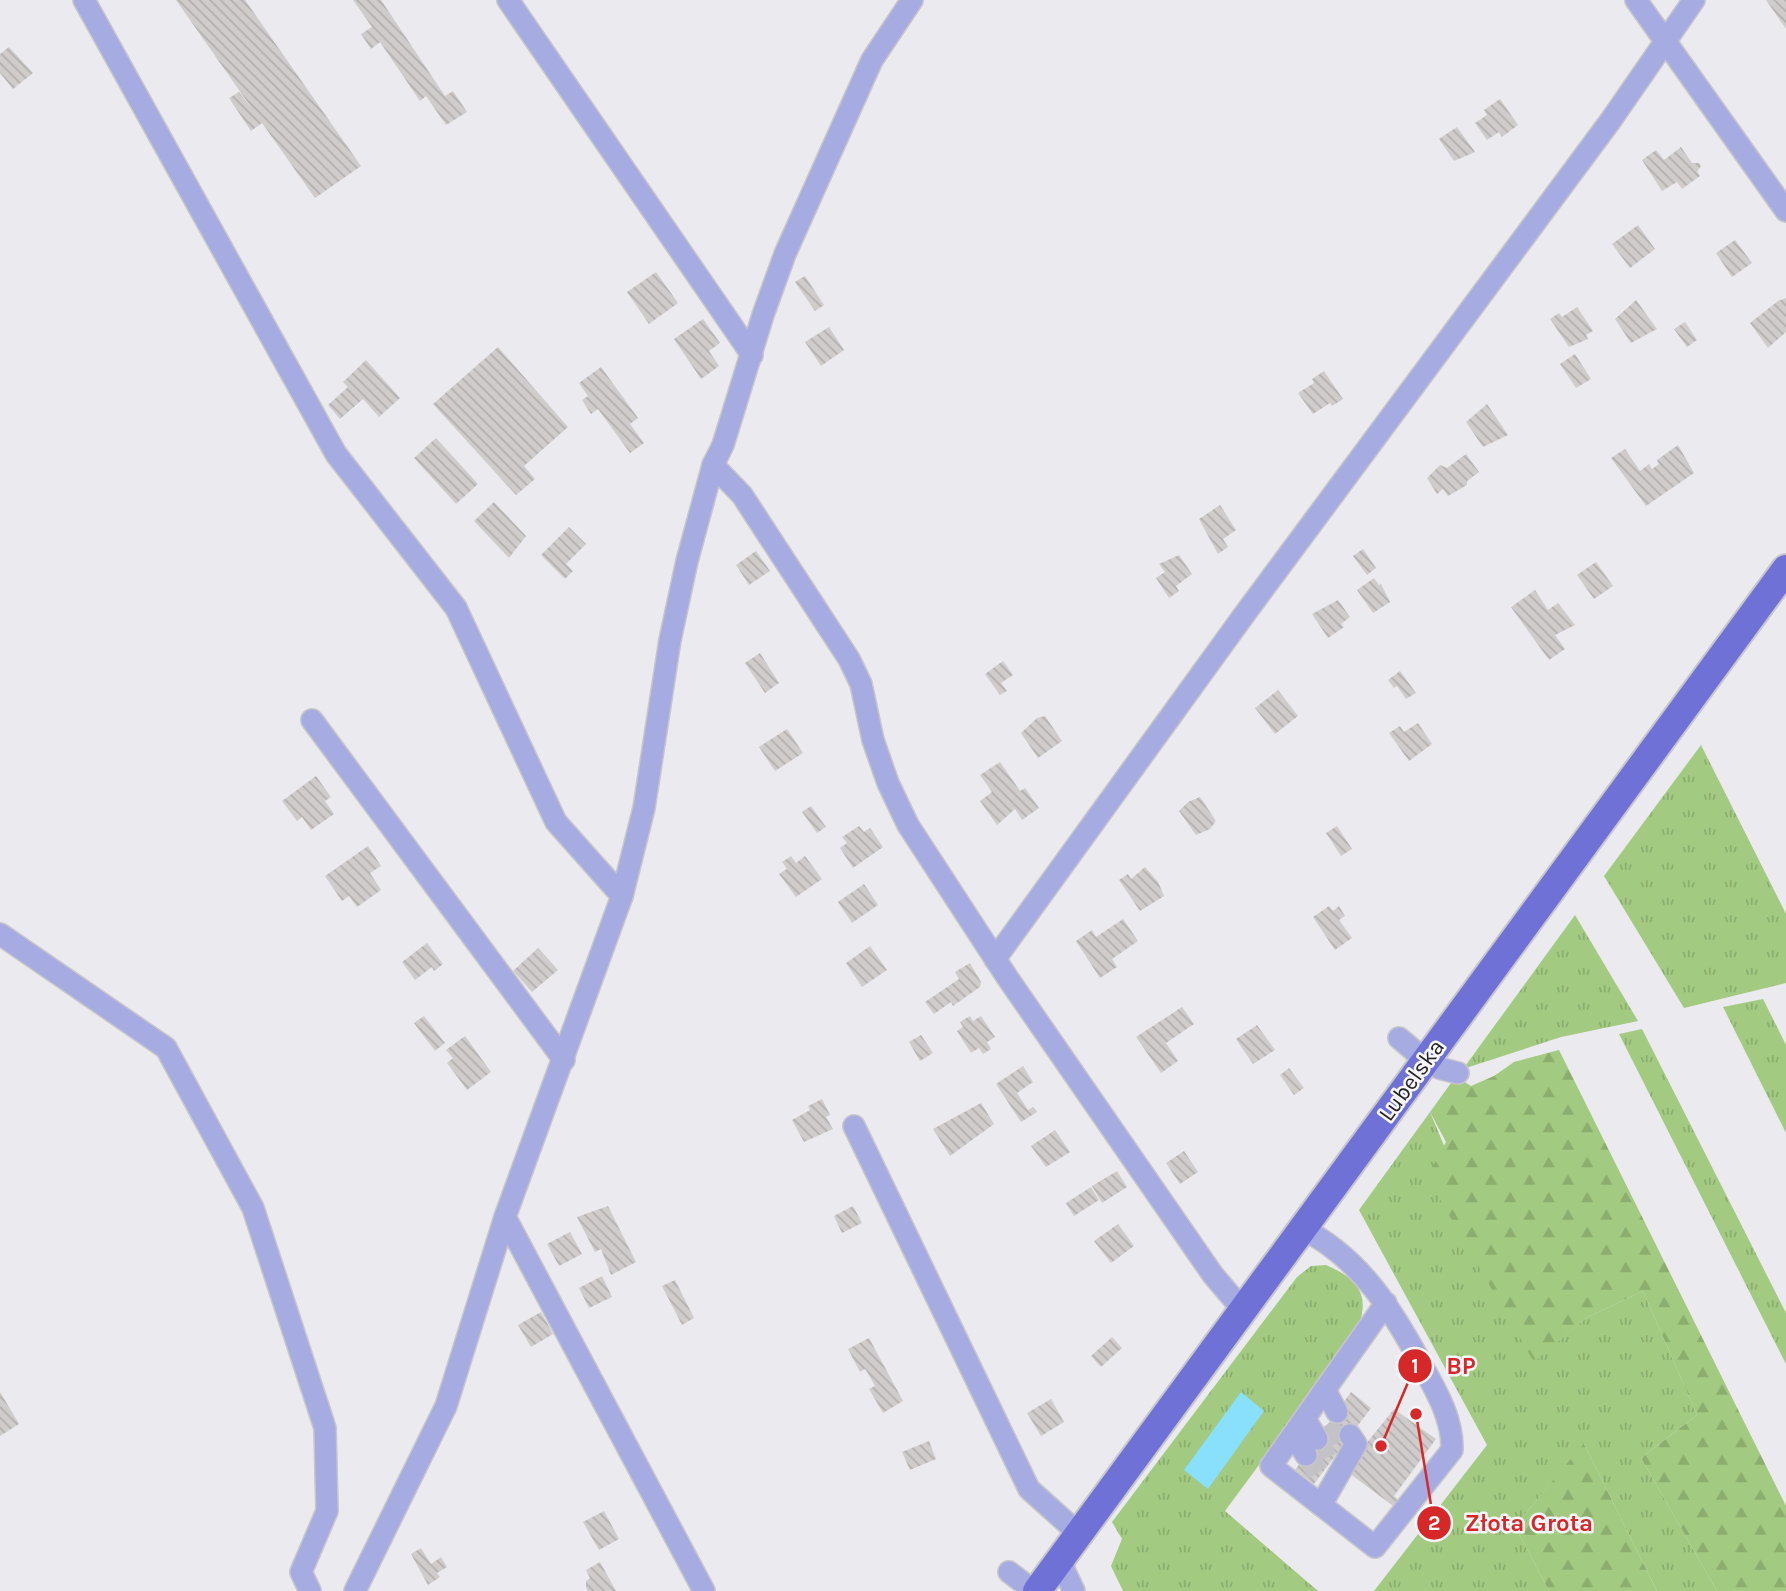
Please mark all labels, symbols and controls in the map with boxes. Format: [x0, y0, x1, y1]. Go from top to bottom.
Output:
street label: Lubelska [1373, 1034, 1450, 1126]
callout: BP [1397, 1343, 1490, 1388]
text: BP [1446, 1352, 1476, 1380]
text: 1 [1411, 1354, 1419, 1378]
callout: Złota Grota [1416, 1500, 1608, 1545]
text: Złota Grota [1465, 1509, 1593, 1537]
text: 2 [1428, 1511, 1440, 1535]

